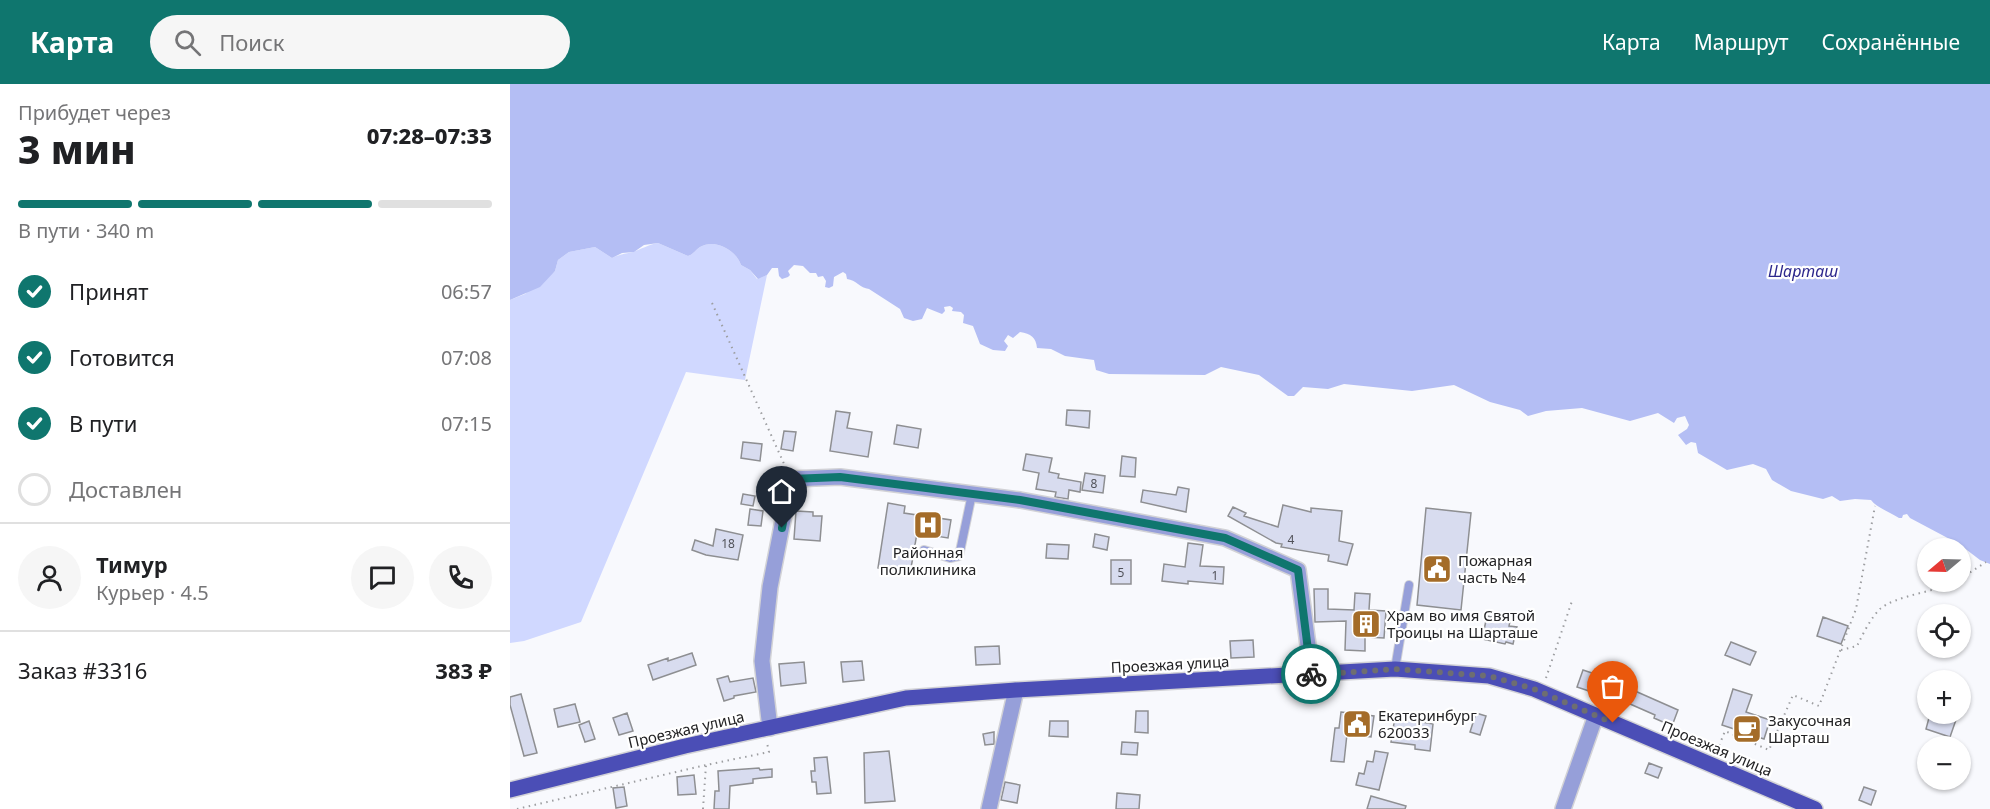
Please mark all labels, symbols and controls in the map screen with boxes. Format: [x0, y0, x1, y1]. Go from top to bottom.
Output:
search box [150, 15, 570, 69]
text: Карта [30, 23, 114, 61]
icon: search [171, 26, 204, 59]
text: Поиск [219, 27, 285, 57]
text: Карта [1602, 28, 1661, 56]
text: Маршрут [1694, 28, 1789, 56]
text: Сохранённые [1822, 28, 1960, 56]
text: Прибудет через [18, 99, 171, 126]
text: 07:28–07:33 [367, 120, 492, 150]
text: 3 мин [18, 122, 136, 175]
text: В пути · 340 m [18, 217, 154, 244]
water label: Шарташ [1768, 260, 1838, 282]
icon: check [18, 275, 51, 308]
text: Принят [69, 276, 149, 306]
text: 06:57 [441, 278, 492, 305]
icon: check [18, 341, 51, 374]
text: Готовится [69, 342, 175, 372]
text: 07:08 [441, 344, 492, 371]
icon: check [18, 407, 51, 440]
text: В пути [69, 408, 137, 438]
text: 07:15 [441, 410, 492, 437]
pin [756, 466, 807, 528]
text: Доставлен [69, 474, 182, 504]
icon: home [765, 475, 798, 508]
house number: 8 [1091, 475, 1098, 492]
hospital icon: Районная поликлиника [912, 509, 944, 541]
house number: 4 [1288, 531, 1295, 548]
house number: 18 [721, 535, 735, 552]
north arrow [1917, 538, 1971, 592]
map controls [1917, 538, 1971, 790]
place label: Районная поликлиника [880, 542, 976, 579]
button: person [18, 546, 81, 609]
button: chat [351, 546, 414, 609]
button: phone [429, 546, 492, 609]
text: Тимур [96, 549, 168, 579]
place label: Пожарная часть №4 [1458, 550, 1532, 587]
public building icon: Пожарная часть №4 [1421, 553, 1453, 585]
house number: 5 [1118, 564, 1125, 581]
house number: 1 [1212, 567, 1218, 584]
text: Курьер · 4.5 [96, 579, 209, 606]
button: locate [1917, 604, 1971, 658]
place label: Храм во имя Святой Троицы на Шарташе [1387, 605, 1538, 642]
building icon: Храм во имя Святой Троицы на Шарташе [1350, 608, 1382, 640]
courier [1281, 644, 1341, 704]
street label: Проезжая улица [1110, 651, 1230, 677]
text: Заказ #3316 [18, 655, 147, 685]
text: 383 ₽ [435, 655, 492, 685]
icon: bike [1295, 658, 1328, 691]
pin [1587, 661, 1638, 723]
icon: bag [1596, 670, 1629, 703]
button: + [1917, 670, 1971, 724]
place label: Екатеринбург 620033 [1378, 705, 1477, 742]
street label: Проезжая улица [626, 706, 746, 752]
public building icon: Екатеринбург 620033 [1341, 708, 1373, 740]
place label: Закусочная Шарташ [1768, 710, 1851, 747]
cafe icon: Закусочная Шарташ [1731, 713, 1763, 745]
street label: Проезжая улица [1658, 716, 1776, 780]
button: − [1917, 736, 1971, 790]

